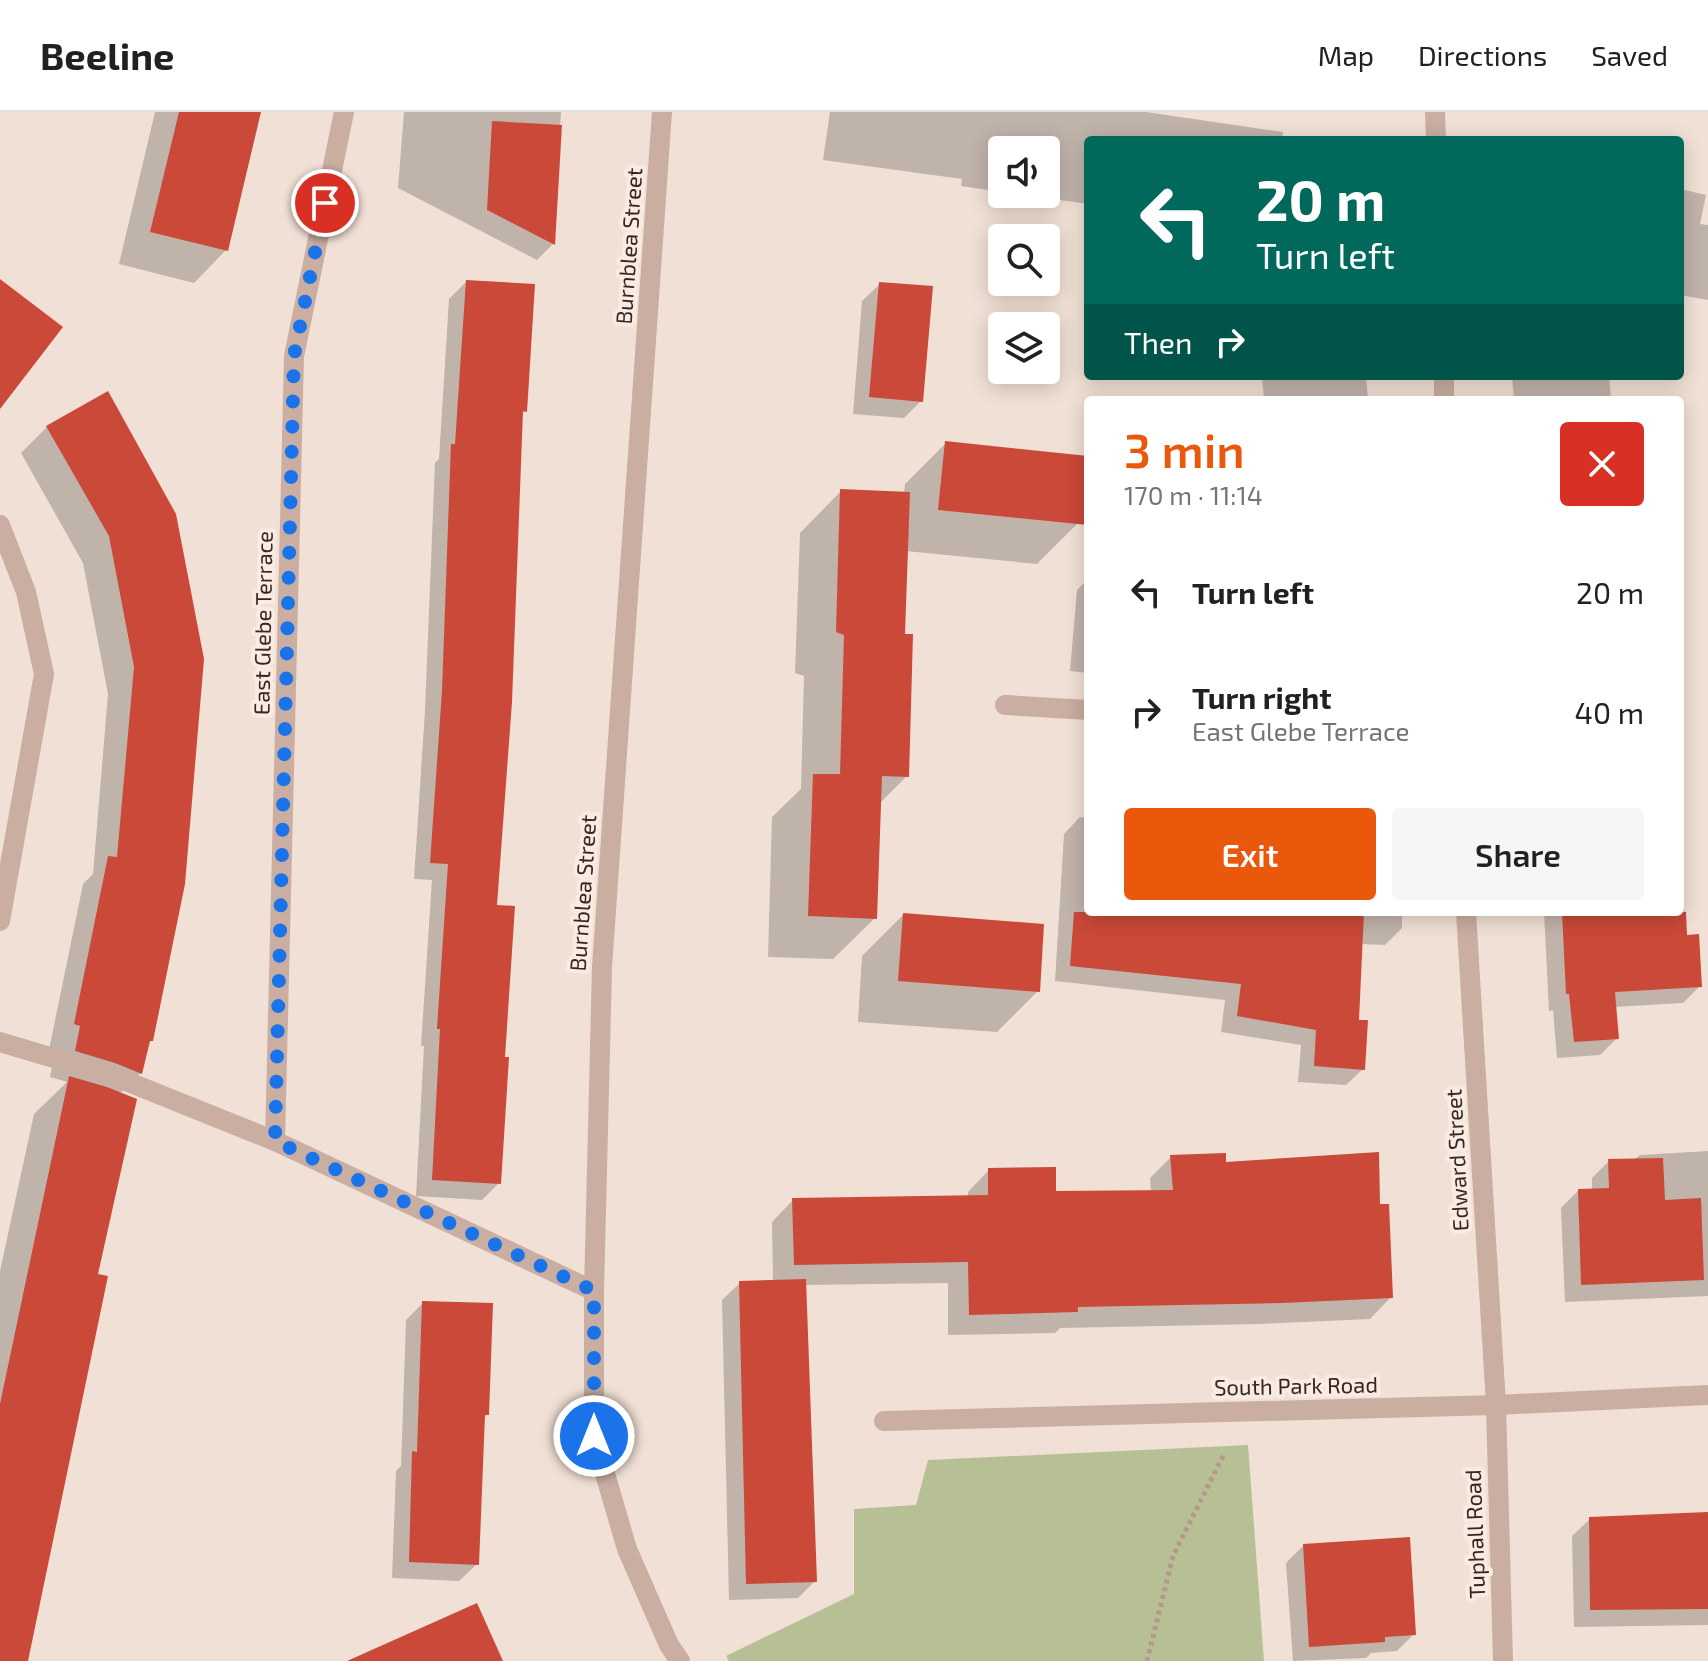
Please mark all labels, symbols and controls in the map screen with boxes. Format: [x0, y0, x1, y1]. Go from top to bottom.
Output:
text: Beeline [40, 32, 174, 78]
text: Map [1318, 38, 1374, 72]
text: Directions [1418, 38, 1547, 72]
text: Saved [1591, 38, 1668, 72]
map controls [988, 136, 1060, 384]
button: sound [988, 136, 1060, 208]
text: 20 m [1256, 165, 1385, 232]
street label: Burnblea Street [610, 167, 646, 325]
icon: left [1124, 168, 1228, 272]
pin [291, 169, 359, 237]
icon: arrive [303, 181, 347, 225]
button: search [988, 224, 1060, 296]
text: Turn left [1256, 233, 1395, 276]
button: layers [988, 312, 1060, 384]
icon: right [1208, 320, 1252, 364]
text: Then [1124, 324, 1192, 360]
text: 3 min [1124, 420, 1245, 478]
button: close [1560, 422, 1644, 506]
text: 170 m · 11:14 [1124, 479, 1263, 510]
street label: East Glebe Terrace [247, 531, 277, 715]
icon: left [1124, 570, 1168, 614]
text: Turn left [1192, 574, 1314, 610]
text: 20 m [1576, 574, 1644, 610]
text: Turn right [1192, 679, 1332, 715]
icon: right [1124, 690, 1168, 734]
text: 40 m [1574, 694, 1644, 730]
text: East Glebe Terrace [1192, 715, 1410, 746]
button: Exit [1124, 808, 1376, 900]
button: Share [1392, 808, 1644, 900]
street label: Burnblea Street [564, 814, 600, 972]
street label: Edward Street [1439, 1088, 1473, 1232]
street label: South Park Road [1214, 1371, 1378, 1399]
position arrow [552, 1394, 636, 1478]
street label: Tuphall Road [1459, 1469, 1489, 1599]

